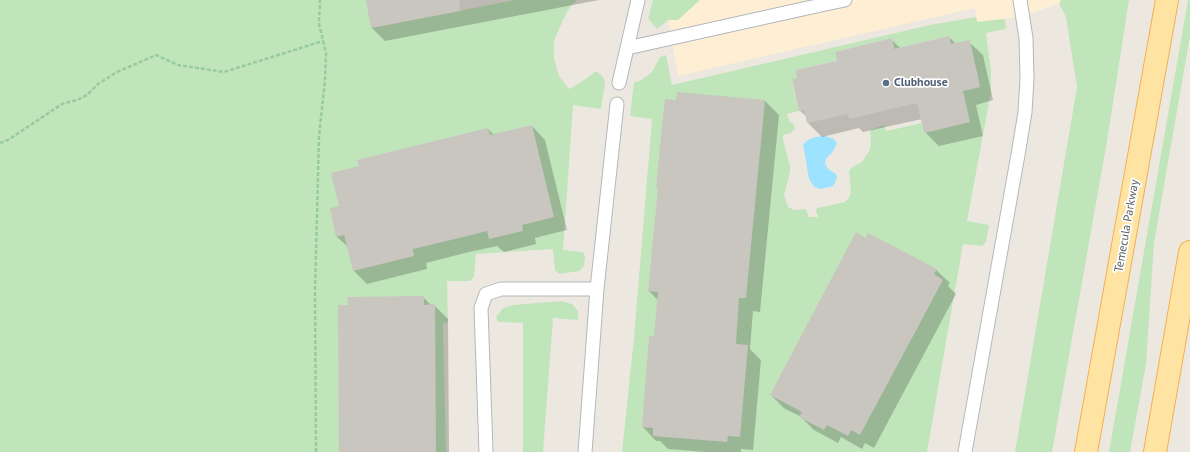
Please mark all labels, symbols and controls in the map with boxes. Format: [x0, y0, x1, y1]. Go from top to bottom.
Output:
place label: Clubhouse [894, 76, 948, 90]
marker: Clubhouse [881, 78, 891, 88]
street label: Temecula Parkway [1112, 179, 1142, 273]

